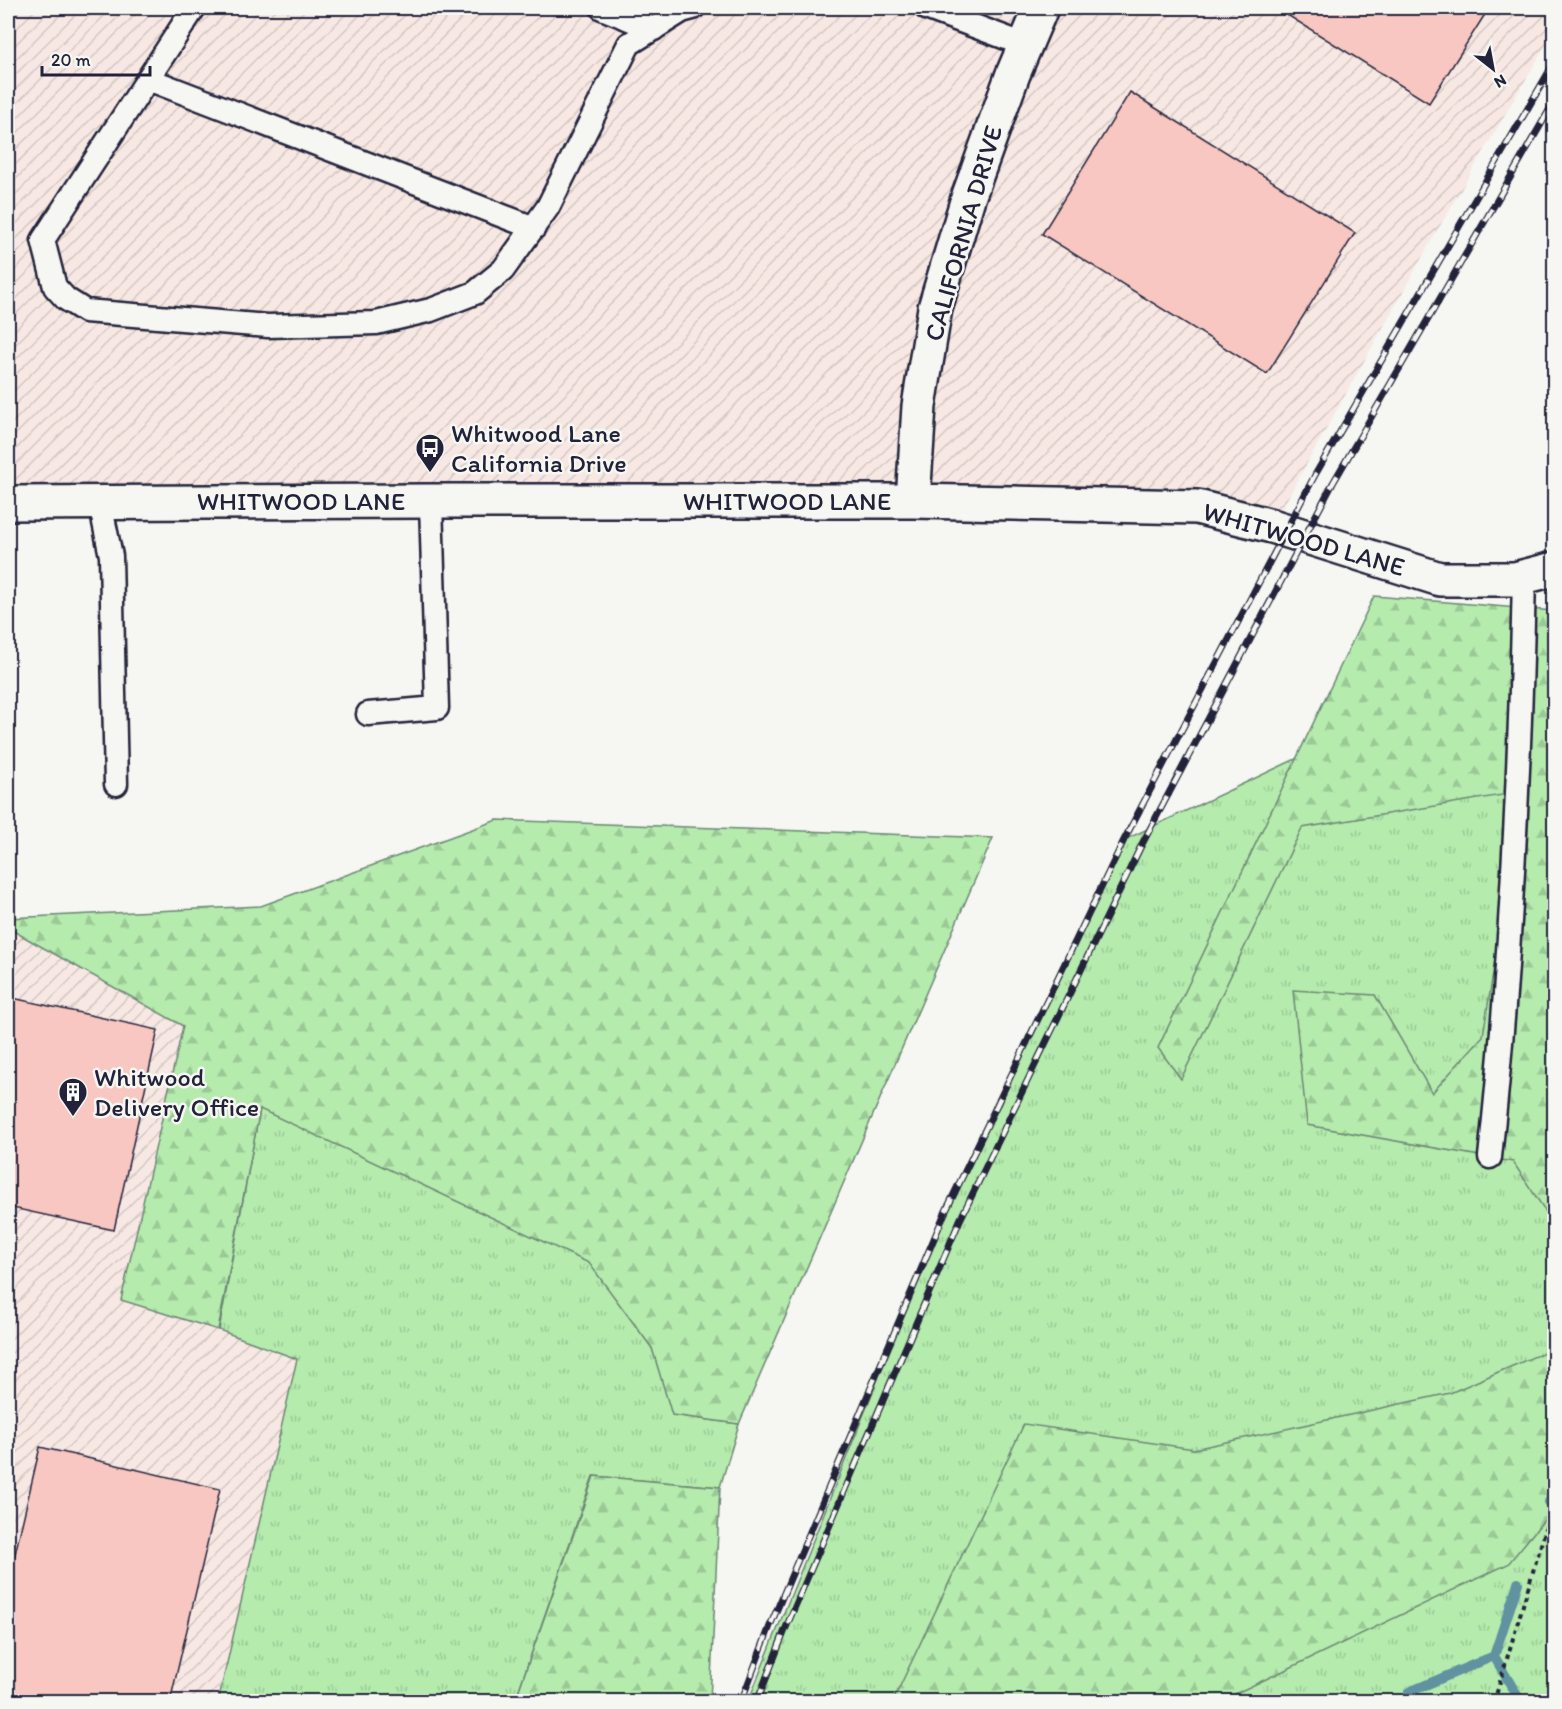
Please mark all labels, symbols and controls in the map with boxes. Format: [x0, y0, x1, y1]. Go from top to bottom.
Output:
scale bar [42, 39, 150, 77]
north arrow [1463, 39, 1523, 99]
text: 20 m [51, 49, 91, 71]
text: N [1491, 71, 1510, 92]
street label: CALIFORNIA DRIVE [917, 121, 1009, 345]
place label: Whitwood Lane California Drive [451, 417, 627, 479]
bus stop icon: Whitwood Lane California Drive [414, 432, 446, 474]
street label: WHITWOOD LANE [197, 485, 405, 517]
street label: WHITWOOD LANE [683, 485, 891, 517]
street label: WHITWOOD LANE [1199, 495, 1409, 583]
place label: Whitwood Delivery Office [94, 1061, 259, 1123]
building icon: Whitwood Delivery Office [57, 1076, 89, 1118]

